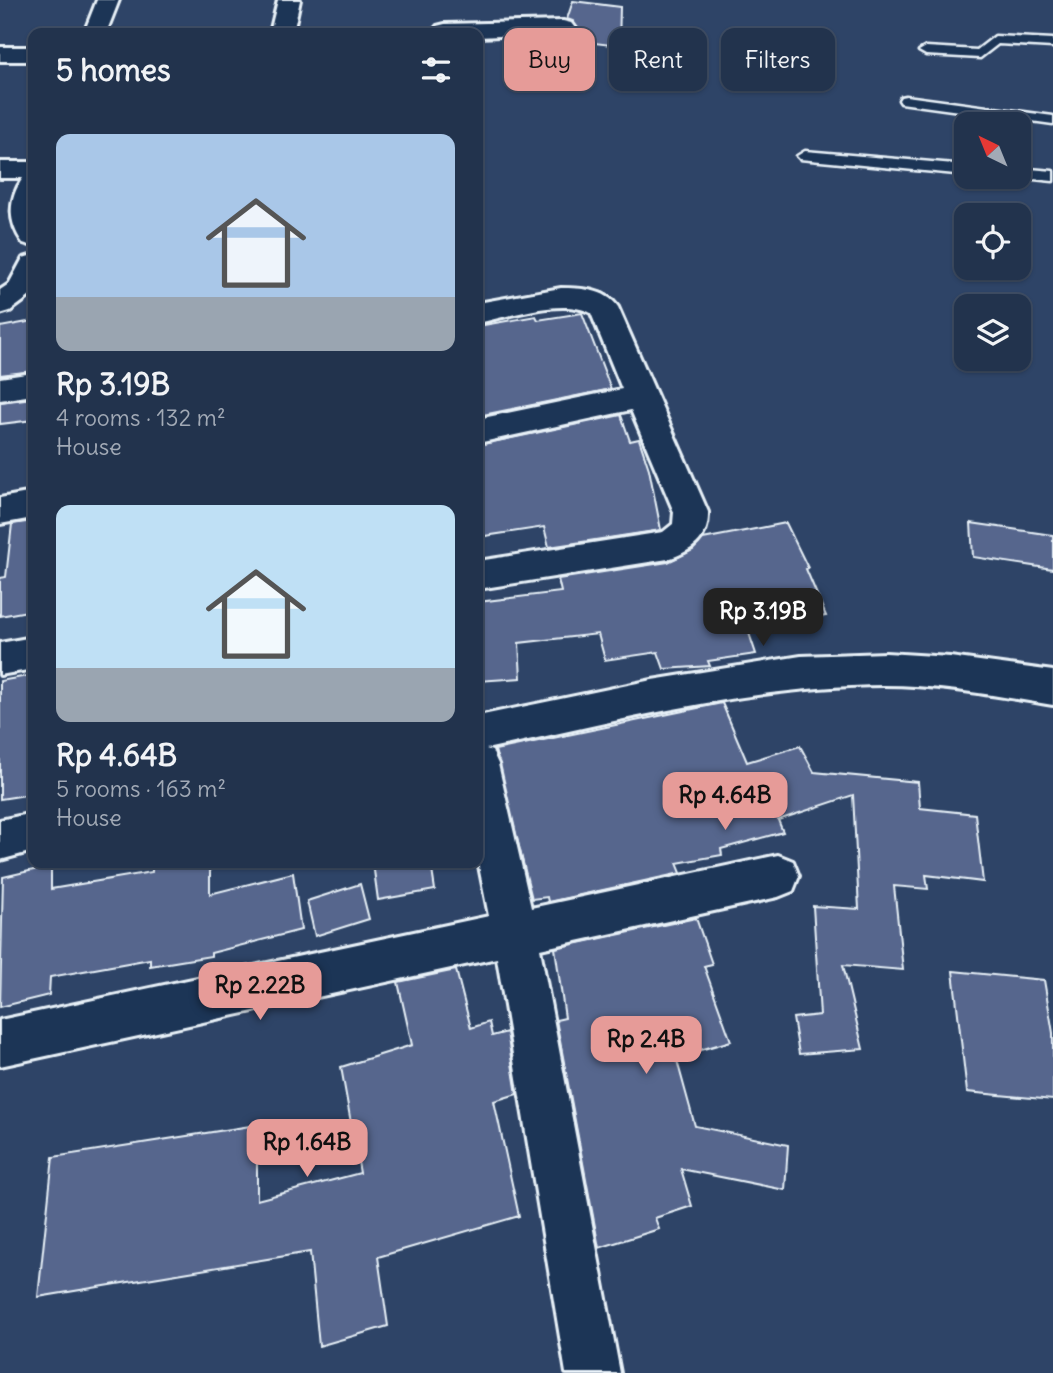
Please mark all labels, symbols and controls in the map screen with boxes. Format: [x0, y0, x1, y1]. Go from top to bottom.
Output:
chip: Buy [504, 28, 595, 91]
chip: Rent [609, 28, 707, 91]
chip: Filters [721, 28, 835, 91]
text: 5 homes [56, 51, 171, 89]
icon: filters [417, 51, 455, 89]
north arrow [954, 112, 1031, 189]
map controls [954, 112, 1031, 371]
icon: home [193, 180, 319, 306]
button: locate [954, 203, 1031, 280]
button: layers [954, 294, 1031, 371]
text: Rp 3.19B [56, 365, 170, 403]
text: 4 rooms · 132 m² [56, 403, 226, 432]
text: House [56, 432, 122, 461]
icon: home [193, 551, 319, 677]
pin: Rp 3.19B [691, 588, 835, 648]
text: Rp 3.19B [719, 596, 807, 625]
text: Rp 4.64B [56, 736, 177, 774]
pin: Rp 4.64B [653, 772, 797, 832]
text: 5 rooms · 163 m² [56, 774, 226, 803]
text: Rp 4.64B [679, 780, 771, 809]
text: House [56, 803, 122, 832]
pin: Rp 2.22B [188, 962, 332, 1022]
text: Rp 2.22B [215, 970, 305, 999]
pin: Rp 2.4B [581, 1016, 711, 1076]
text: Rp 2.4B [607, 1024, 685, 1053]
pin: Rp 1.64B [235, 1120, 379, 1179]
text: Rp 1.64B [263, 1127, 351, 1156]

